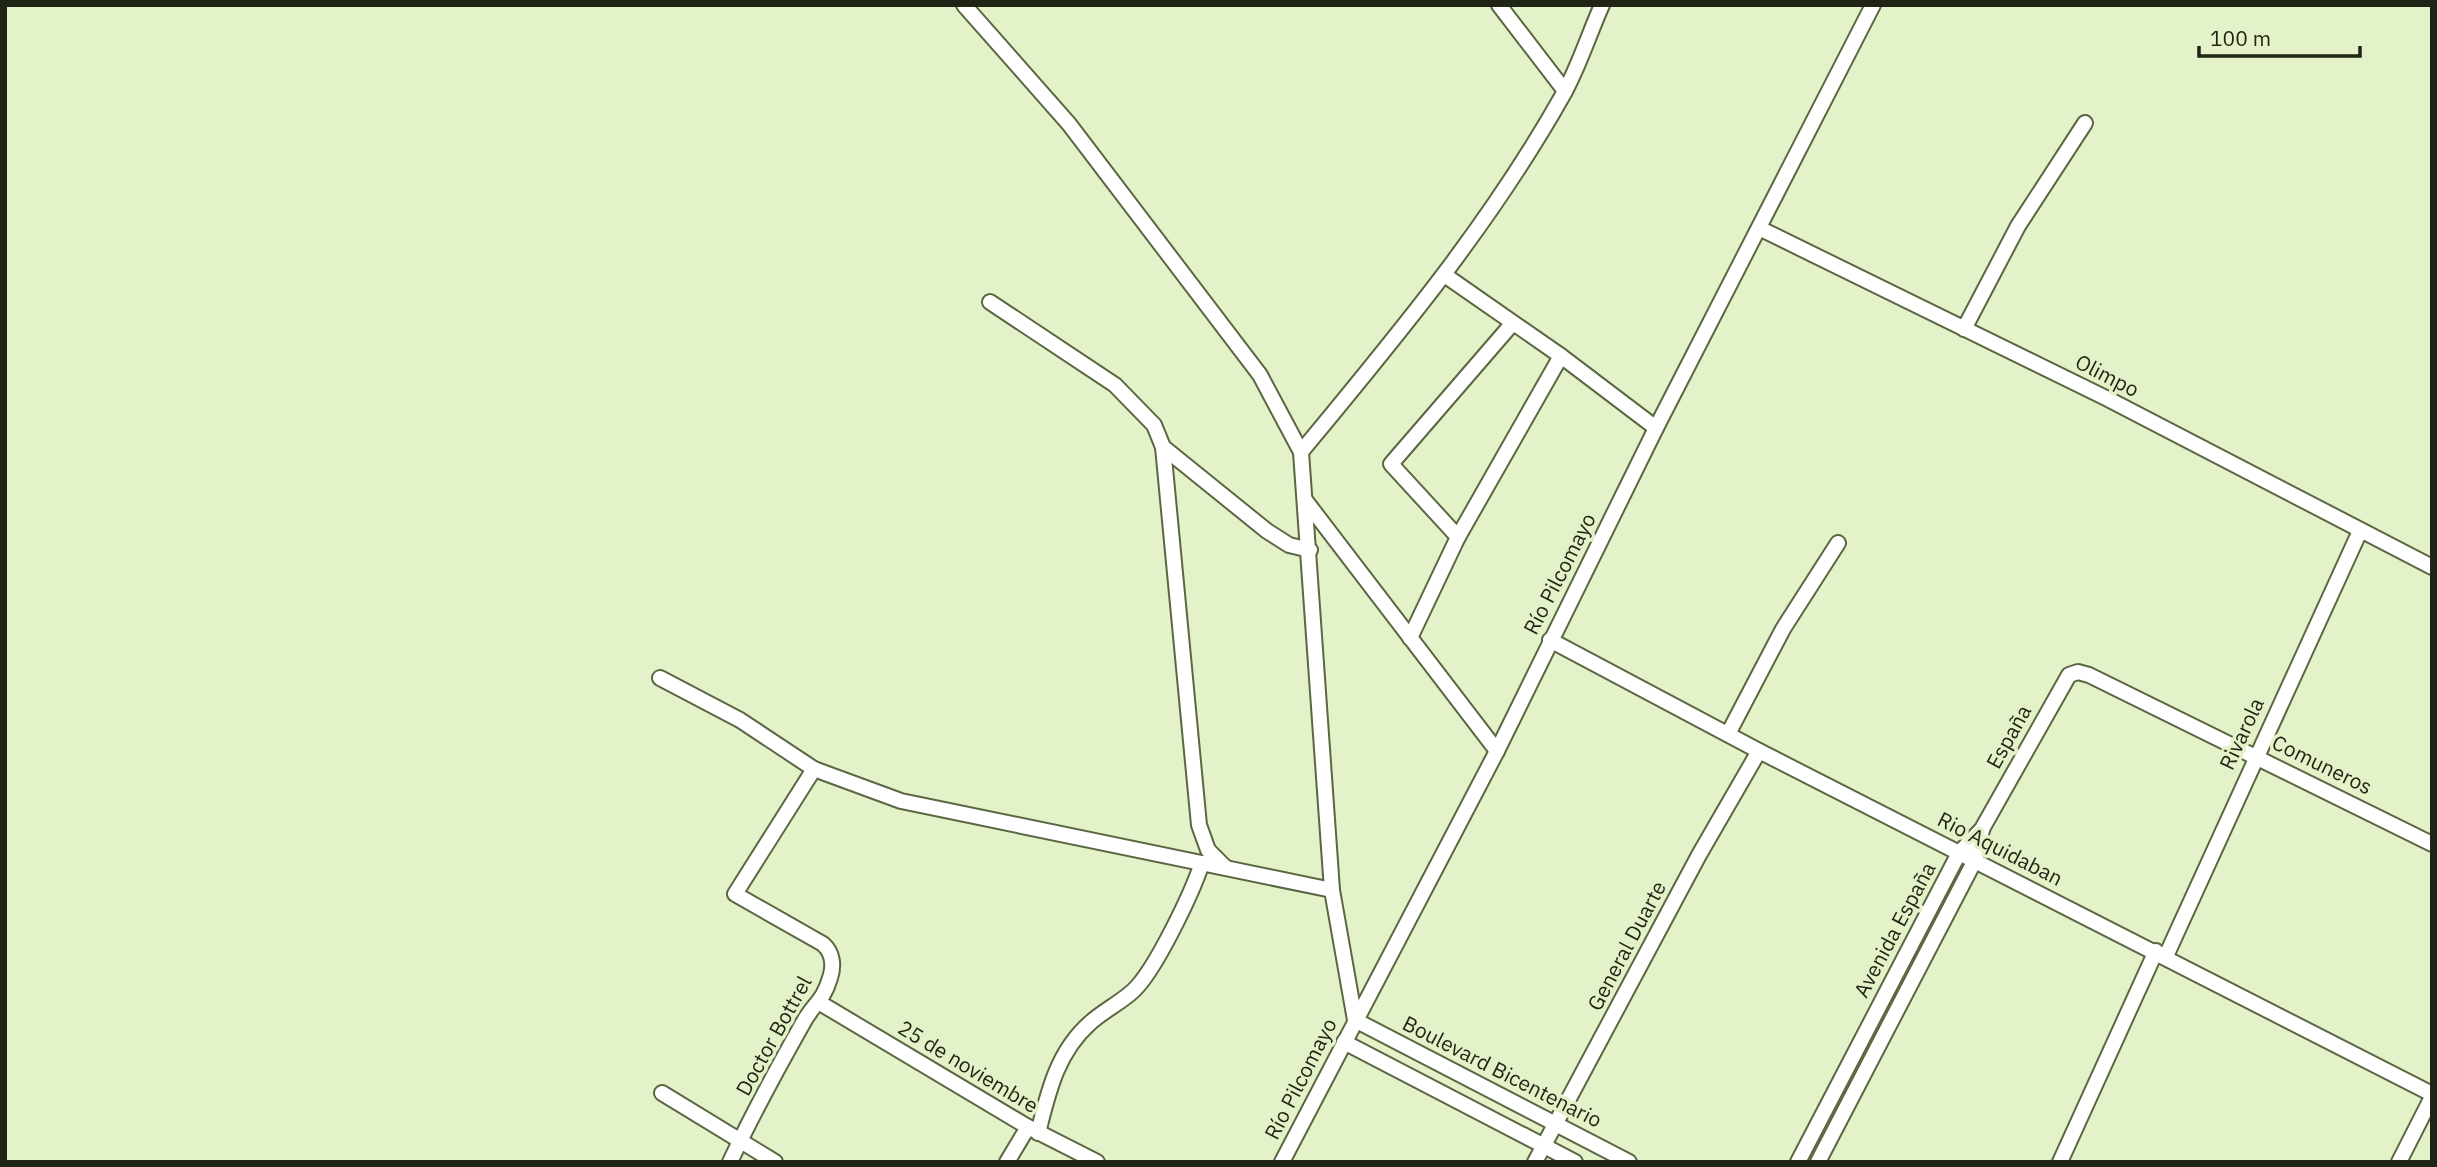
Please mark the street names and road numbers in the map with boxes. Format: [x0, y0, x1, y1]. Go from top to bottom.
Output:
street label: Olimpo [2071, 347, 2144, 403]
street label: Río Pilcomayo [1516, 508, 1602, 639]
street label: Rivarola [2212, 693, 2270, 774]
street label: España [1979, 700, 2037, 773]
street label: Comuneros [2268, 728, 2377, 800]
street label: Rio Aquidaban [1933, 805, 2068, 892]
street label: Avenida España [1847, 857, 1942, 1002]
street label: General Duarte [1580, 876, 1672, 1015]
street label: Doctor Bottrel [729, 970, 818, 1100]
street label: Boulevard Bicentenario [1398, 1009, 1607, 1134]
street label: 25 de noviembre [893, 1013, 1044, 1119]
street label: Río Pilcomayo [1257, 1013, 1343, 1144]

